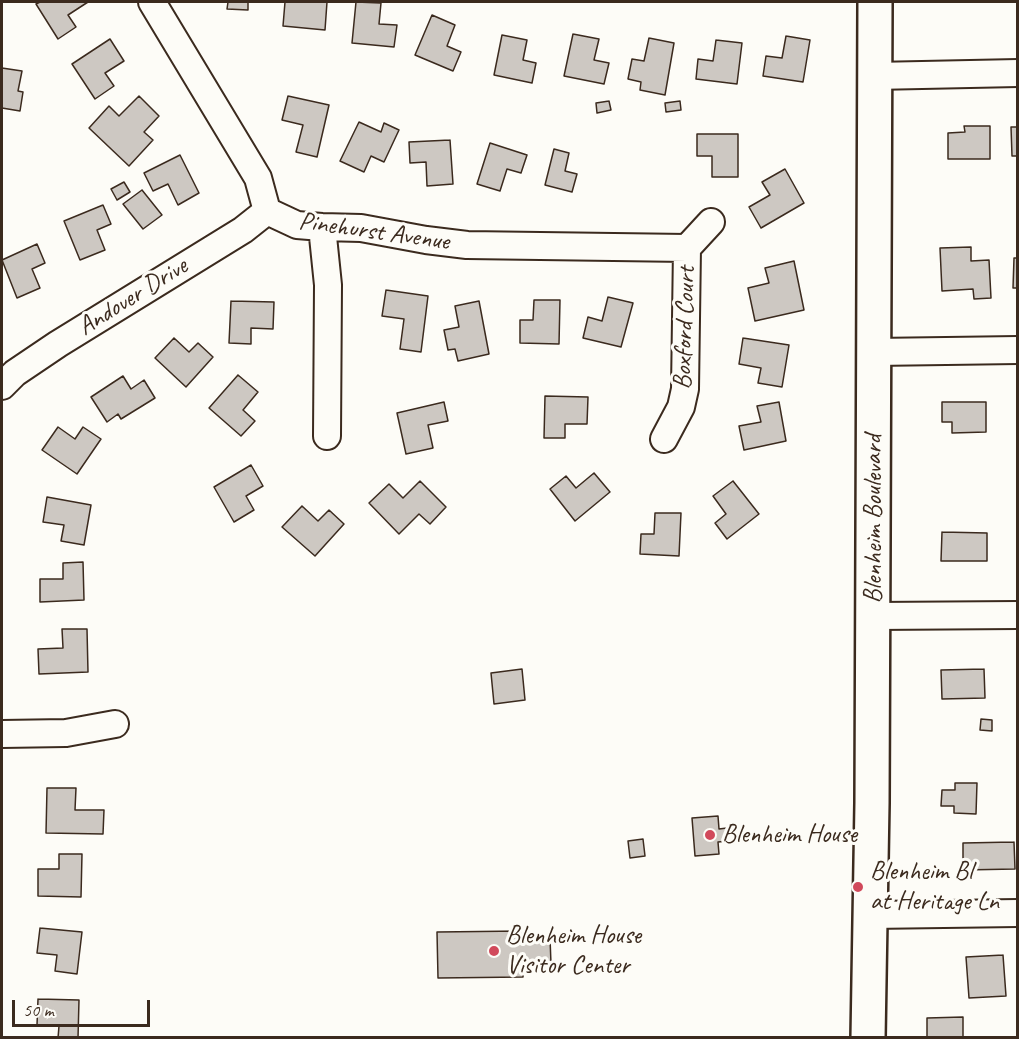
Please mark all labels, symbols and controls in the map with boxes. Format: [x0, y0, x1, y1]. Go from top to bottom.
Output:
street label: Pinehurst Avenue [297, 206, 451, 258]
street label: Andover Drive [72, 251, 194, 343]
street label: Boxford Court [667, 266, 703, 390]
street label: Blenheim Boulevard [858, 435, 890, 603]
place label: Blenheim House [722, 819, 857, 851]
marker: Blenheim House [703, 828, 717, 842]
place label: Blenheim Bl at Heritage Ln [870, 856, 999, 918]
marker: Blenheim Bl at Heritage Ln [851, 880, 865, 894]
place label: Blenheim House Visitor Center [506, 920, 641, 982]
marker: Blenheim House Visitor Center [487, 944, 501, 958]
scale bar [15, 988, 153, 1026]
text: 50 m [23, 999, 54, 1021]

